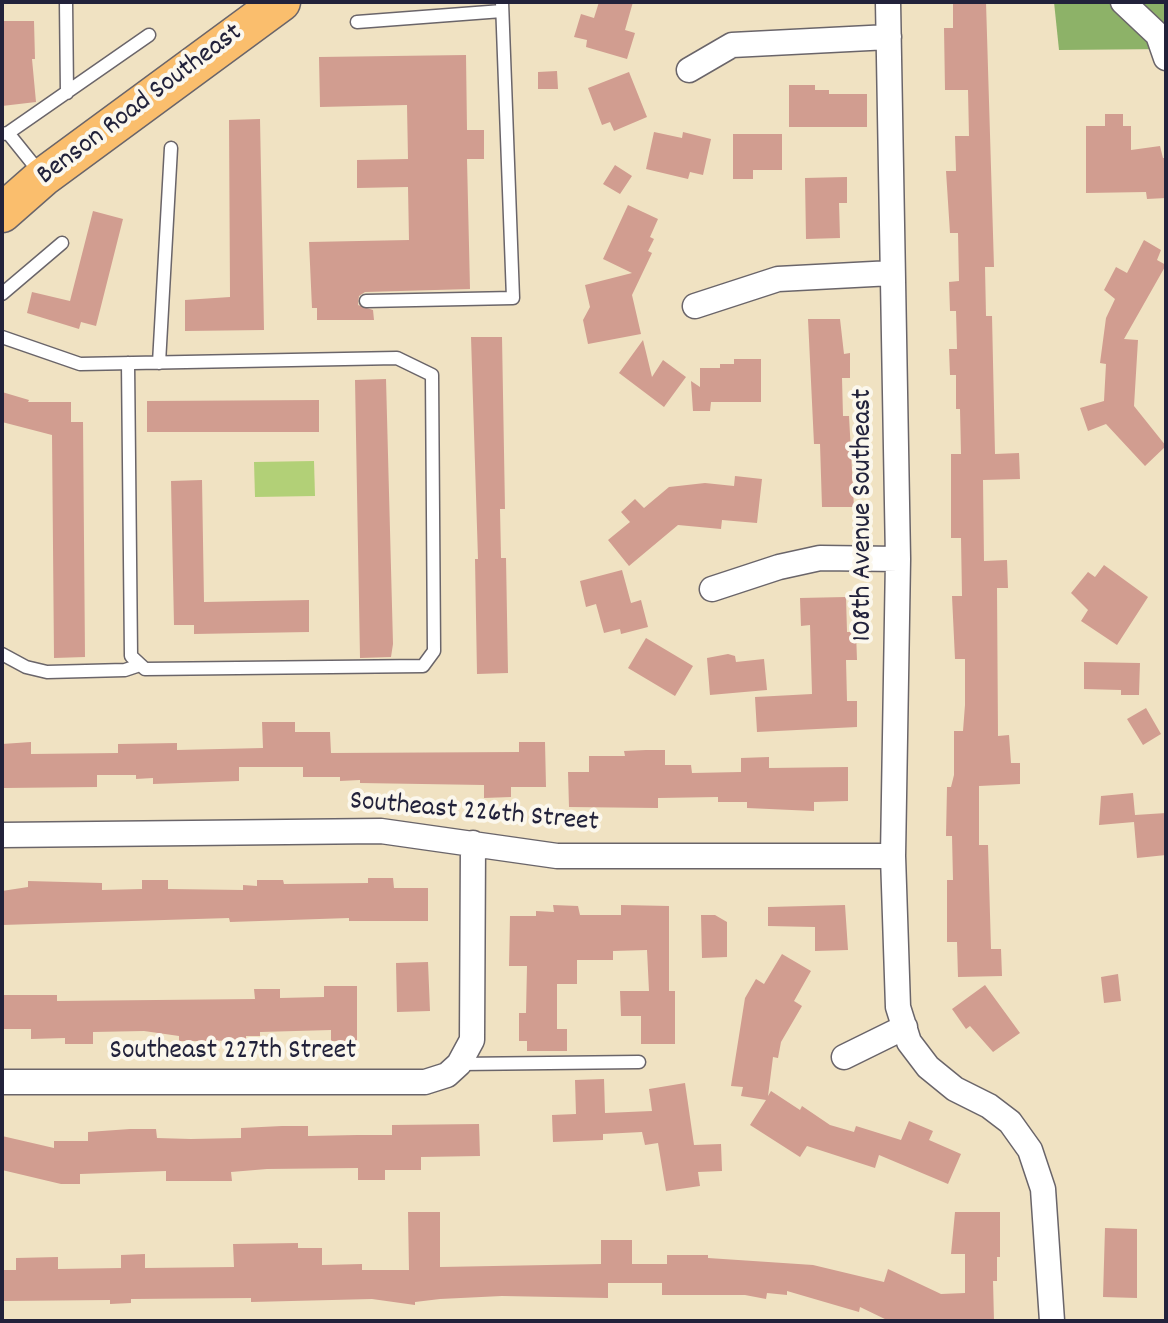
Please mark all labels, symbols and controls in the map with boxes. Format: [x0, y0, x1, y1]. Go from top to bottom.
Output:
street label: Benson Road Southeast [32, 18, 250, 194]
street label: 108th Avenue Southeast [848, 389, 882, 641]
street label: Southeast 226th Street [348, 786, 600, 842]
street label: Southeast 227th Street [110, 1036, 356, 1070]

